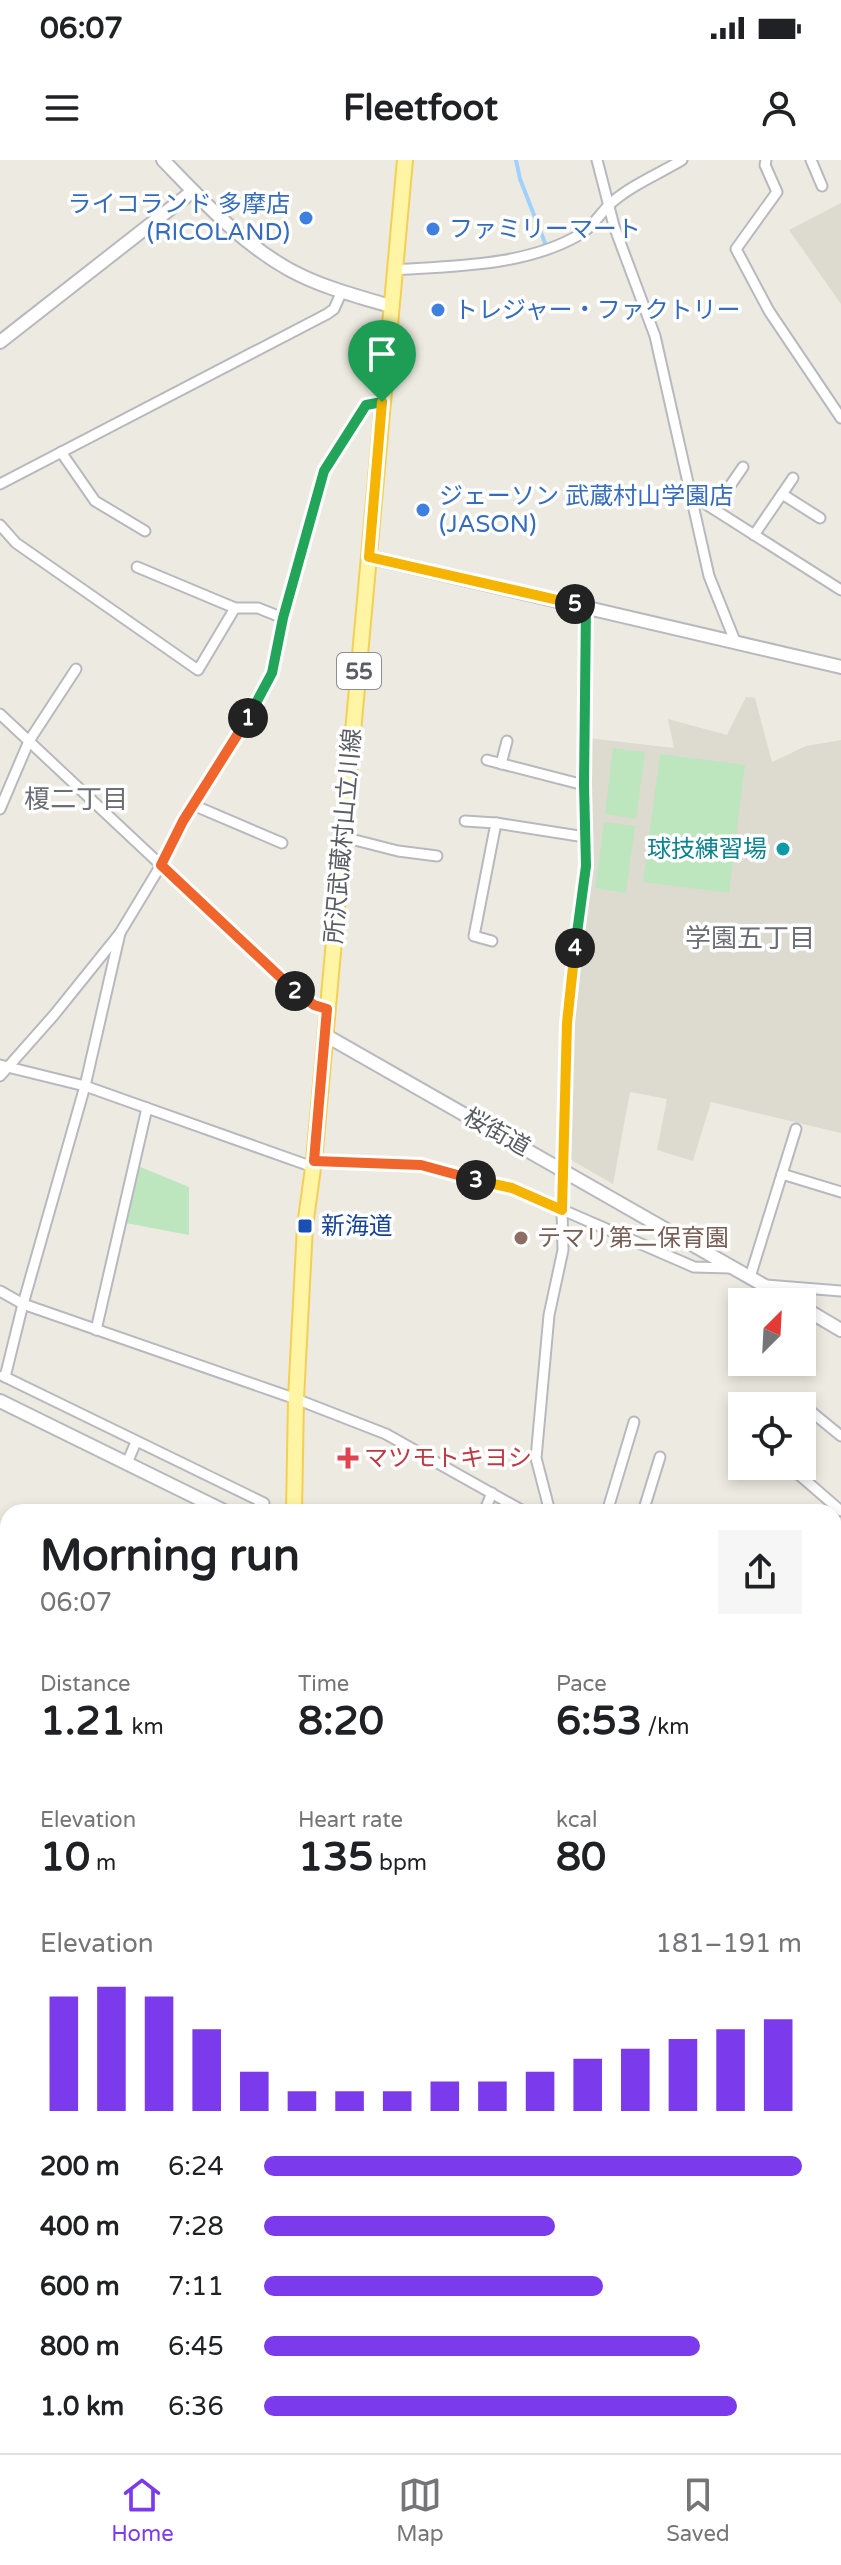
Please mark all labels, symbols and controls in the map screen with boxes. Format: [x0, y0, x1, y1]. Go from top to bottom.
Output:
text: 06:07 [40, 10, 123, 47]
icon: menu [40, 86, 84, 130]
icon: person [757, 86, 801, 130]
text: Fleetfoot [343, 87, 498, 130]
place label: ライコランド 多摩店 (RICOLAND) [68, 190, 290, 247]
marker: ライコランド 多摩店 (RICOLAND) [297, 209, 315, 227]
place label: ファミリーマート [449, 215, 641, 244]
marker: ファミリーマート [424, 220, 442, 238]
place label: トレジャー・ファクトリー [454, 296, 741, 325]
marker: トレジャー・ファクトリー [429, 301, 447, 319]
pin [348, 320, 416, 402]
icon: arrive [360, 332, 404, 376]
place label: ジェーソン 武蔵村山学園店 (JASON) [439, 482, 733, 539]
marker: ジェーソン 武蔵村山学園店 (JASON) [414, 501, 432, 519]
pin: 5 [555, 584, 595, 624]
text: 5 [568, 591, 582, 617]
road number: 55 [337, 653, 381, 689]
pin: 1 [228, 698, 268, 738]
text: 1 [241, 705, 255, 731]
street label: 所沢武蔵村山立川線 [320, 727, 367, 945]
district label: 榎二丁目 [24, 784, 128, 815]
place label: 球技練習場 [647, 835, 767, 864]
marker: 球技練習場 [774, 840, 792, 858]
district label: 学園五丁目 [685, 923, 815, 954]
pin: 4 [555, 928, 595, 968]
text: 4 [568, 935, 582, 961]
pin: 2 [275, 971, 315, 1011]
text: 2 [288, 978, 302, 1004]
street label: 桜街道 [458, 1102, 535, 1163]
pin: 3 [456, 1160, 496, 1200]
text: 3 [469, 1167, 483, 1193]
place label: 新海道 [321, 1212, 393, 1241]
marker: 新海道 [296, 1217, 314, 1235]
place label: テマリ第二保育園 [537, 1224, 729, 1253]
marker: テマリ第二保育園 [512, 1229, 530, 1247]
north arrow [728, 1288, 816, 1376]
map controls [728, 1288, 816, 1480]
button: locate [728, 1392, 816, 1480]
place label: マツモトキヨシ [364, 1444, 532, 1473]
marker: マツモトキヨシ [339, 1449, 357, 1467]
text: Morning run [40, 1530, 300, 1583]
button: share [718, 1530, 802, 1614]
text: 06:07 [40, 1587, 112, 1618]
text: Distance [40, 1671, 131, 1697]
text: Time [298, 1671, 349, 1697]
text: Pace [556, 1671, 607, 1697]
text: 1.21 [40, 1697, 126, 1745]
text: 8:20 [298, 1697, 384, 1745]
text: 6:53 [556, 1697, 642, 1745]
text: km [126, 1714, 164, 1740]
text: /km [642, 1714, 689, 1740]
text: Elevation [40, 1807, 136, 1833]
text: Heart rate [298, 1807, 403, 1833]
text: kcal [556, 1807, 597, 1833]
text: 10 [40, 1833, 90, 1881]
text: 135 [298, 1833, 373, 1881]
text: 80 [556, 1833, 606, 1881]
text: m [90, 1850, 116, 1876]
text: bpm [373, 1850, 427, 1876]
text: Elevation [40, 1928, 154, 1959]
text: 181–191 m [656, 1928, 802, 1959]
text: 200 m [40, 2151, 120, 2182]
text: 6:24 [168, 2151, 224, 2182]
text: 400 m [40, 2211, 120, 2242]
text: 7:28 [168, 2211, 224, 2242]
text: 600 m [40, 2271, 120, 2302]
text: 7:11 [168, 2271, 224, 2302]
text: 800 m [40, 2331, 120, 2362]
text: 6:45 [168, 2331, 224, 2362]
text: 1.0 km [40, 2391, 124, 2422]
text: 6:36 [168, 2391, 224, 2422]
tab: Home [111, 2473, 174, 2547]
tab: Map [396, 2473, 444, 2547]
tab: Saved [666, 2473, 730, 2547]

